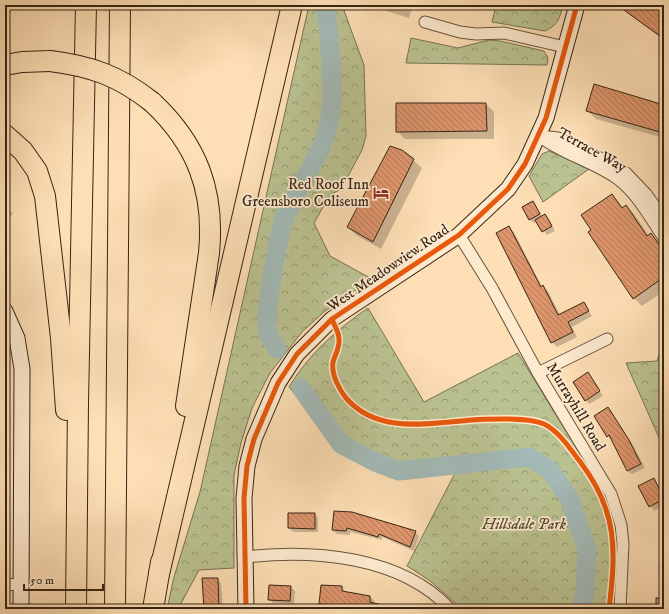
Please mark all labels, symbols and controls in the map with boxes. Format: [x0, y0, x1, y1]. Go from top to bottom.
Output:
street label: Terrace Way [554, 123, 630, 177]
place label: Red Roof Inn Greensboro Coliseum [242, 175, 369, 211]
hotel icon: Red Roof Inn Greensboro Coliseum [372, 184, 390, 202]
street label: West Meadowview Road [322, 220, 453, 316]
street label: Murrayhill Road [542, 359, 610, 455]
park label: Hillsdale Park [481, 515, 567, 534]
scale bar [24, 566, 103, 592]
text: 50 m [30, 573, 54, 588]

